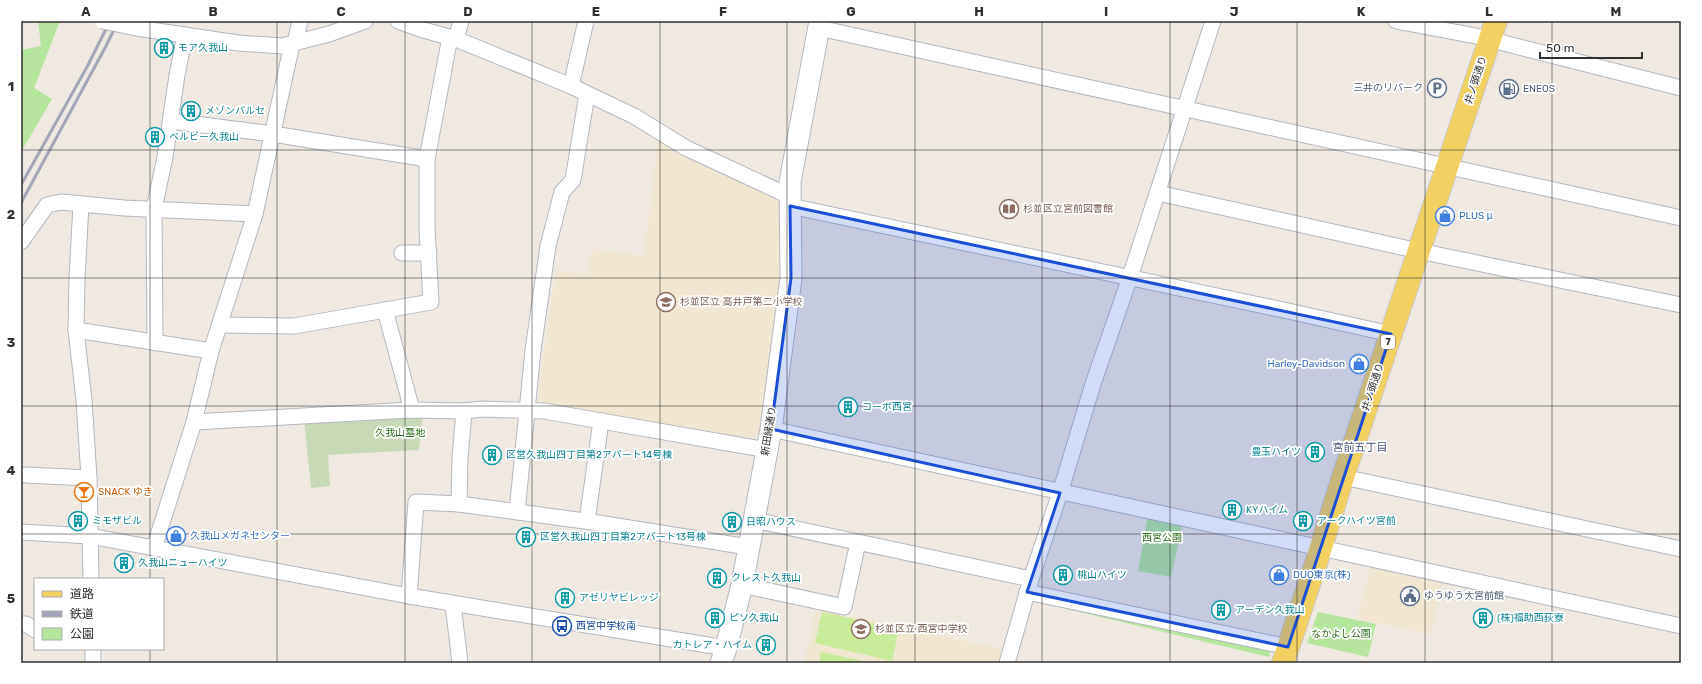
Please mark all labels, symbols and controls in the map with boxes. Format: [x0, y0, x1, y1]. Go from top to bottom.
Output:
text: A [81, 4, 91, 19]
text: B [208, 4, 218, 19]
text: C [336, 4, 346, 19]
text: D [463, 4, 473, 19]
text: E [592, 4, 600, 19]
text: F [719, 4, 727, 19]
text: G [846, 4, 856, 19]
text: H [974, 4, 984, 19]
text: I [1104, 4, 1108, 19]
text: J [1230, 4, 1238, 19]
text: K [1357, 4, 1366, 19]
text: L [1485, 4, 1493, 19]
text: M [1611, 4, 1621, 19]
scale bar [1540, 34, 1642, 60]
building icon: モア久我山 [153, 37, 175, 59]
text: 50 m [1546, 41, 1574, 55]
place label: モア久我山 [178, 42, 228, 54]
street label: 井ノ頭通り [1463, 54, 1489, 106]
parking icon: 三井のリパーク [1426, 77, 1448, 99]
fuel station icon: ENEOS [1498, 78, 1520, 100]
text: 1 [8, 79, 14, 94]
place label: 三井のリパーク [1353, 82, 1423, 94]
place label: ENEOS [1523, 83, 1555, 95]
building icon: メゾンパルセ [180, 100, 202, 122]
place label: メゾンパルセ [205, 105, 265, 117]
building icon: ベルビー久我山 [144, 126, 166, 148]
place label: ベルビー久我山 [169, 131, 239, 143]
library icon: 杉並区立宮前図書館 [998, 198, 1020, 220]
place label: 杉並区立宮前図書館 [1023, 203, 1113, 215]
shop icon: PLUS μ [1434, 205, 1456, 227]
text: 2 [7, 207, 15, 222]
place label: PLUS μ [1459, 210, 1493, 222]
school or university icon: 杉並区立 高井戸第二小学校 [655, 291, 677, 313]
place label: 杉並区立 高井戸第二小学校 [680, 296, 802, 308]
text: 3 [7, 335, 16, 350]
road number: 7 [1381, 335, 1395, 349]
shop icon: Harley-Davidson [1348, 353, 1370, 375]
place label: Harley-Davidson [1268, 358, 1345, 370]
street label: 井ノ頭通り [1360, 361, 1386, 413]
building icon: コーポ西宮 [837, 396, 859, 418]
place label: コーポ西宮 [862, 401, 912, 413]
street label: 新田縁通り [759, 405, 779, 457]
park label: 久我山墓地 [375, 427, 426, 439]
building icon: 豊玉ハイツ [1304, 441, 1326, 463]
district label: 宮前五丁目 [1333, 441, 1388, 454]
building icon: 区営久我山四丁目第2アパート14号棟 [481, 444, 503, 466]
place label: 豊玉ハイツ [1251, 446, 1301, 458]
place label: 区営久我山四丁目第2アパート14号棟 [506, 449, 672, 461]
text: 4 [7, 463, 16, 478]
bar icon: SNACK ゆき [73, 481, 95, 503]
place label: SNACK ゆき [98, 486, 153, 498]
building icon: KYハイム [1221, 499, 1243, 521]
place label: KYハイム [1246, 504, 1288, 516]
building icon: ミモザビル [67, 510, 89, 532]
building icon: アークハイツ宮前 [1292, 510, 1314, 532]
building icon: 日昭ハウス [721, 511, 743, 533]
place label: ミモザビル [92, 515, 142, 527]
place label: アークハイツ宮前 [1317, 515, 1396, 527]
place label: 日昭ハウス [746, 516, 796, 528]
shop icon: 久我山メガネセンター [165, 525, 187, 547]
building icon: 区営久我山四丁目第2アパート13号棟 [515, 526, 537, 548]
place label: 久我山メガネセンター [190, 530, 290, 542]
place label: 区営久我山四丁目第2アパート13号棟 [540, 531, 706, 543]
park label: 西宮公園 [1142, 532, 1182, 544]
building icon: 久我山ニューハイツ [113, 552, 135, 574]
place label: 久我山ニューハイツ [138, 557, 228, 569]
building icon: 桃山ハイツ [1052, 564, 1074, 586]
shop icon: DUO東京(株) [1268, 564, 1290, 586]
building icon: クレスト久我山 [706, 567, 728, 589]
place label: 桃山ハイツ [1077, 569, 1127, 581]
place label: DUO東京(株) [1293, 569, 1350, 581]
place label: クレスト久我山 [731, 572, 801, 584]
legend [34, 578, 164, 650]
public building icon: ゆうゆう大宮前館 [1399, 585, 1421, 607]
text: 道路 [70, 587, 94, 601]
building icon: アゼリヤビレッジ [554, 587, 576, 609]
place label: ゆうゆう大宮前館 [1424, 590, 1504, 602]
text: 5 [7, 591, 15, 606]
place label: アゼリヤビレッジ [579, 592, 659, 604]
building icon: アーデン久我山 [1210, 599, 1232, 621]
place label: アーデン久我山 [1235, 604, 1304, 616]
text: 鉄道 [70, 607, 94, 621]
building icon: ピソ久我山 [704, 607, 726, 629]
building icon: (株)福助西荻寮 [1472, 607, 1494, 629]
place label: ピソ久我山 [729, 612, 779, 624]
place label: (株)福助西荻寮 [1497, 612, 1564, 624]
bus stop icon: 西宮中学校南 [551, 615, 573, 637]
school or university icon: 杉並区立 西宮中学校 [850, 618, 872, 640]
place label: 西宮中学校南 [576, 620, 636, 632]
place label: 杉並区立 西宮中学校 [875, 623, 967, 635]
text: 公園 [70, 627, 94, 641]
park label: なかよし公園 [1311, 628, 1371, 640]
building icon: カトレア・ハイム [755, 634, 777, 656]
place label: カトレア・ハイム [672, 639, 752, 651]

